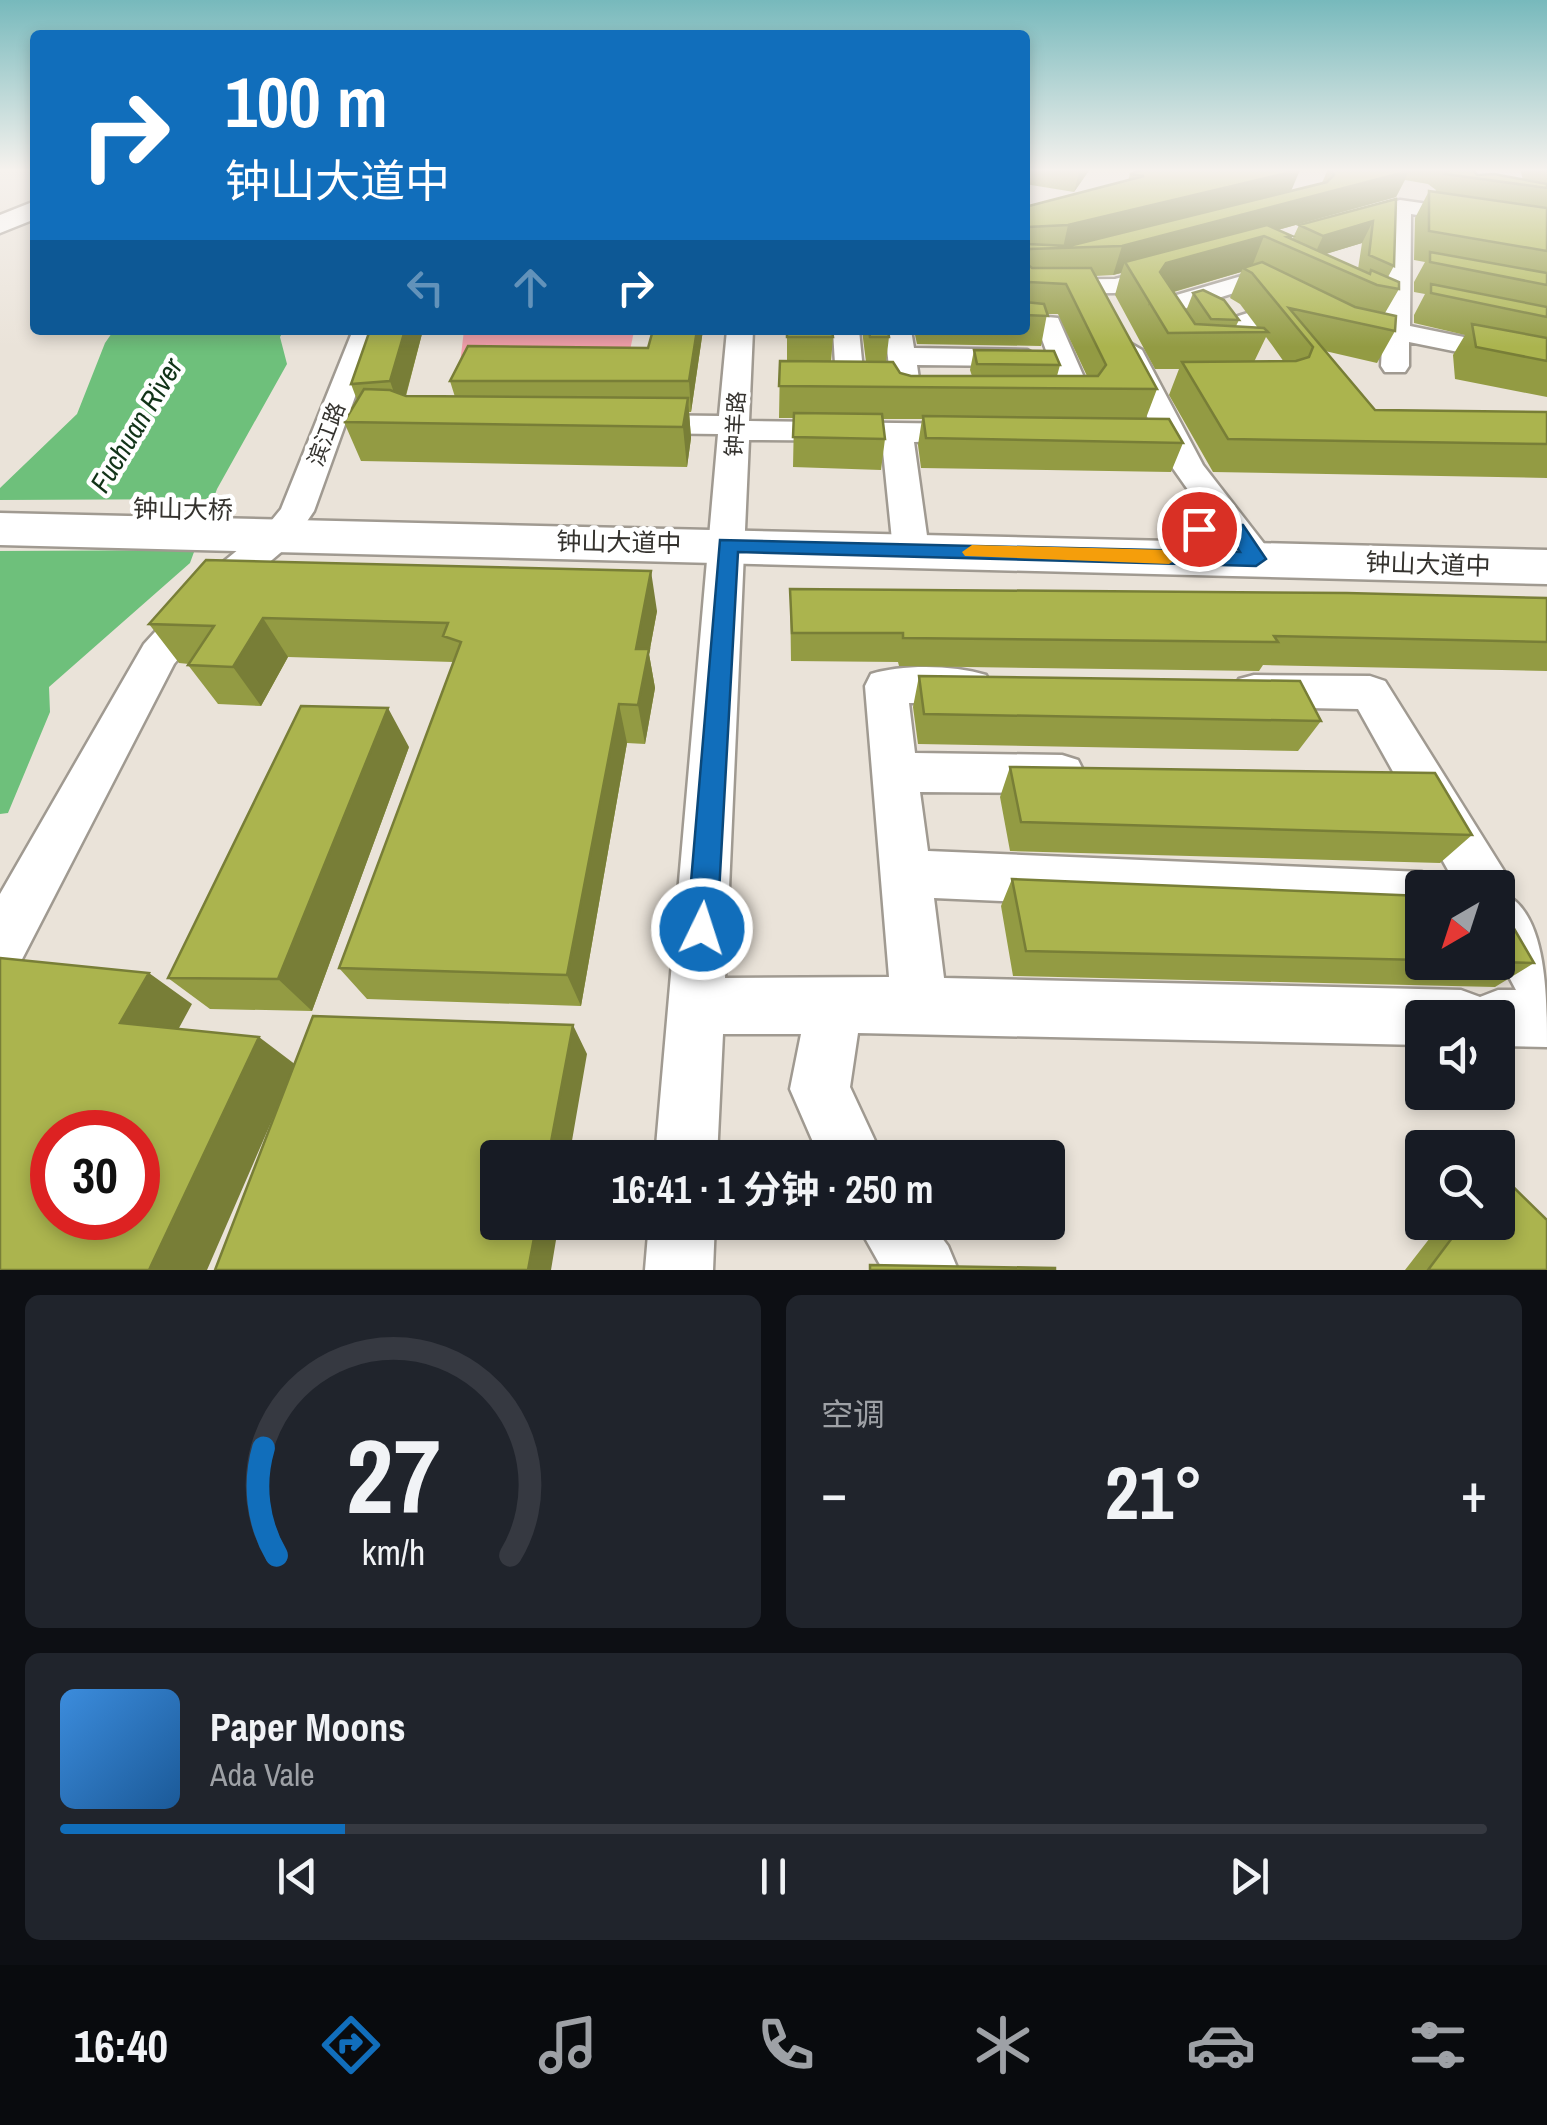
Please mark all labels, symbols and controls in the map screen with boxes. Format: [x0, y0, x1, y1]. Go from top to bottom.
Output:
text: 100 m [225, 55, 388, 149]
icon: right [60, 70, 190, 200]
text: 钟山大道中 [225, 150, 450, 211]
icon: left [398, 260, 453, 315]
icon: ahead [503, 260, 558, 315]
icon: right [608, 260, 663, 315]
water label: Fuchuan River [81, 350, 192, 499]
street label: 钟羊路 [718, 390, 752, 458]
street label: 滨江路 [300, 398, 352, 470]
pin [1157, 487, 1242, 572]
street label: 钟山大桥 [133, 491, 233, 527]
icon: arrive [1172, 502, 1227, 557]
street label: 钟山大道中 [556, 524, 682, 560]
street label: 钟山大道中 [1365, 545, 1491, 583]
north arrow [1405, 870, 1515, 980]
map controls [1405, 870, 1515, 1240]
position arrow [650, 877, 754, 981]
button: sound [1405, 1000, 1515, 1110]
speed limit sign: 30 [30, 1110, 160, 1240]
button: search [1405, 1130, 1515, 1240]
text: 16:41 · 1 分钟 · 250 m [611, 1164, 934, 1215]
text: 空调 [821, 1393, 885, 1436]
text: 27 [346, 1405, 440, 1545]
text: 21° [1105, 1441, 1203, 1542]
text: − [821, 1455, 847, 1529]
text: + [1461, 1455, 1487, 1529]
text: km/h [361, 1528, 425, 1576]
text: Paper Moons [210, 1702, 406, 1753]
text: Ada Vale [210, 1753, 315, 1796]
icon: previous [270, 1849, 325, 1904]
icon: pause [746, 1849, 801, 1904]
icon: next [1222, 1849, 1277, 1904]
icon: directions [316, 2010, 386, 2080]
icon: music [533, 2010, 603, 2080]
icon: phone [751, 2010, 821, 2080]
icon: climate [968, 2010, 1038, 2080]
icon: car [1186, 2010, 1256, 2080]
icon: filters [1403, 2010, 1473, 2080]
text: 16:40 [74, 2015, 168, 2076]

